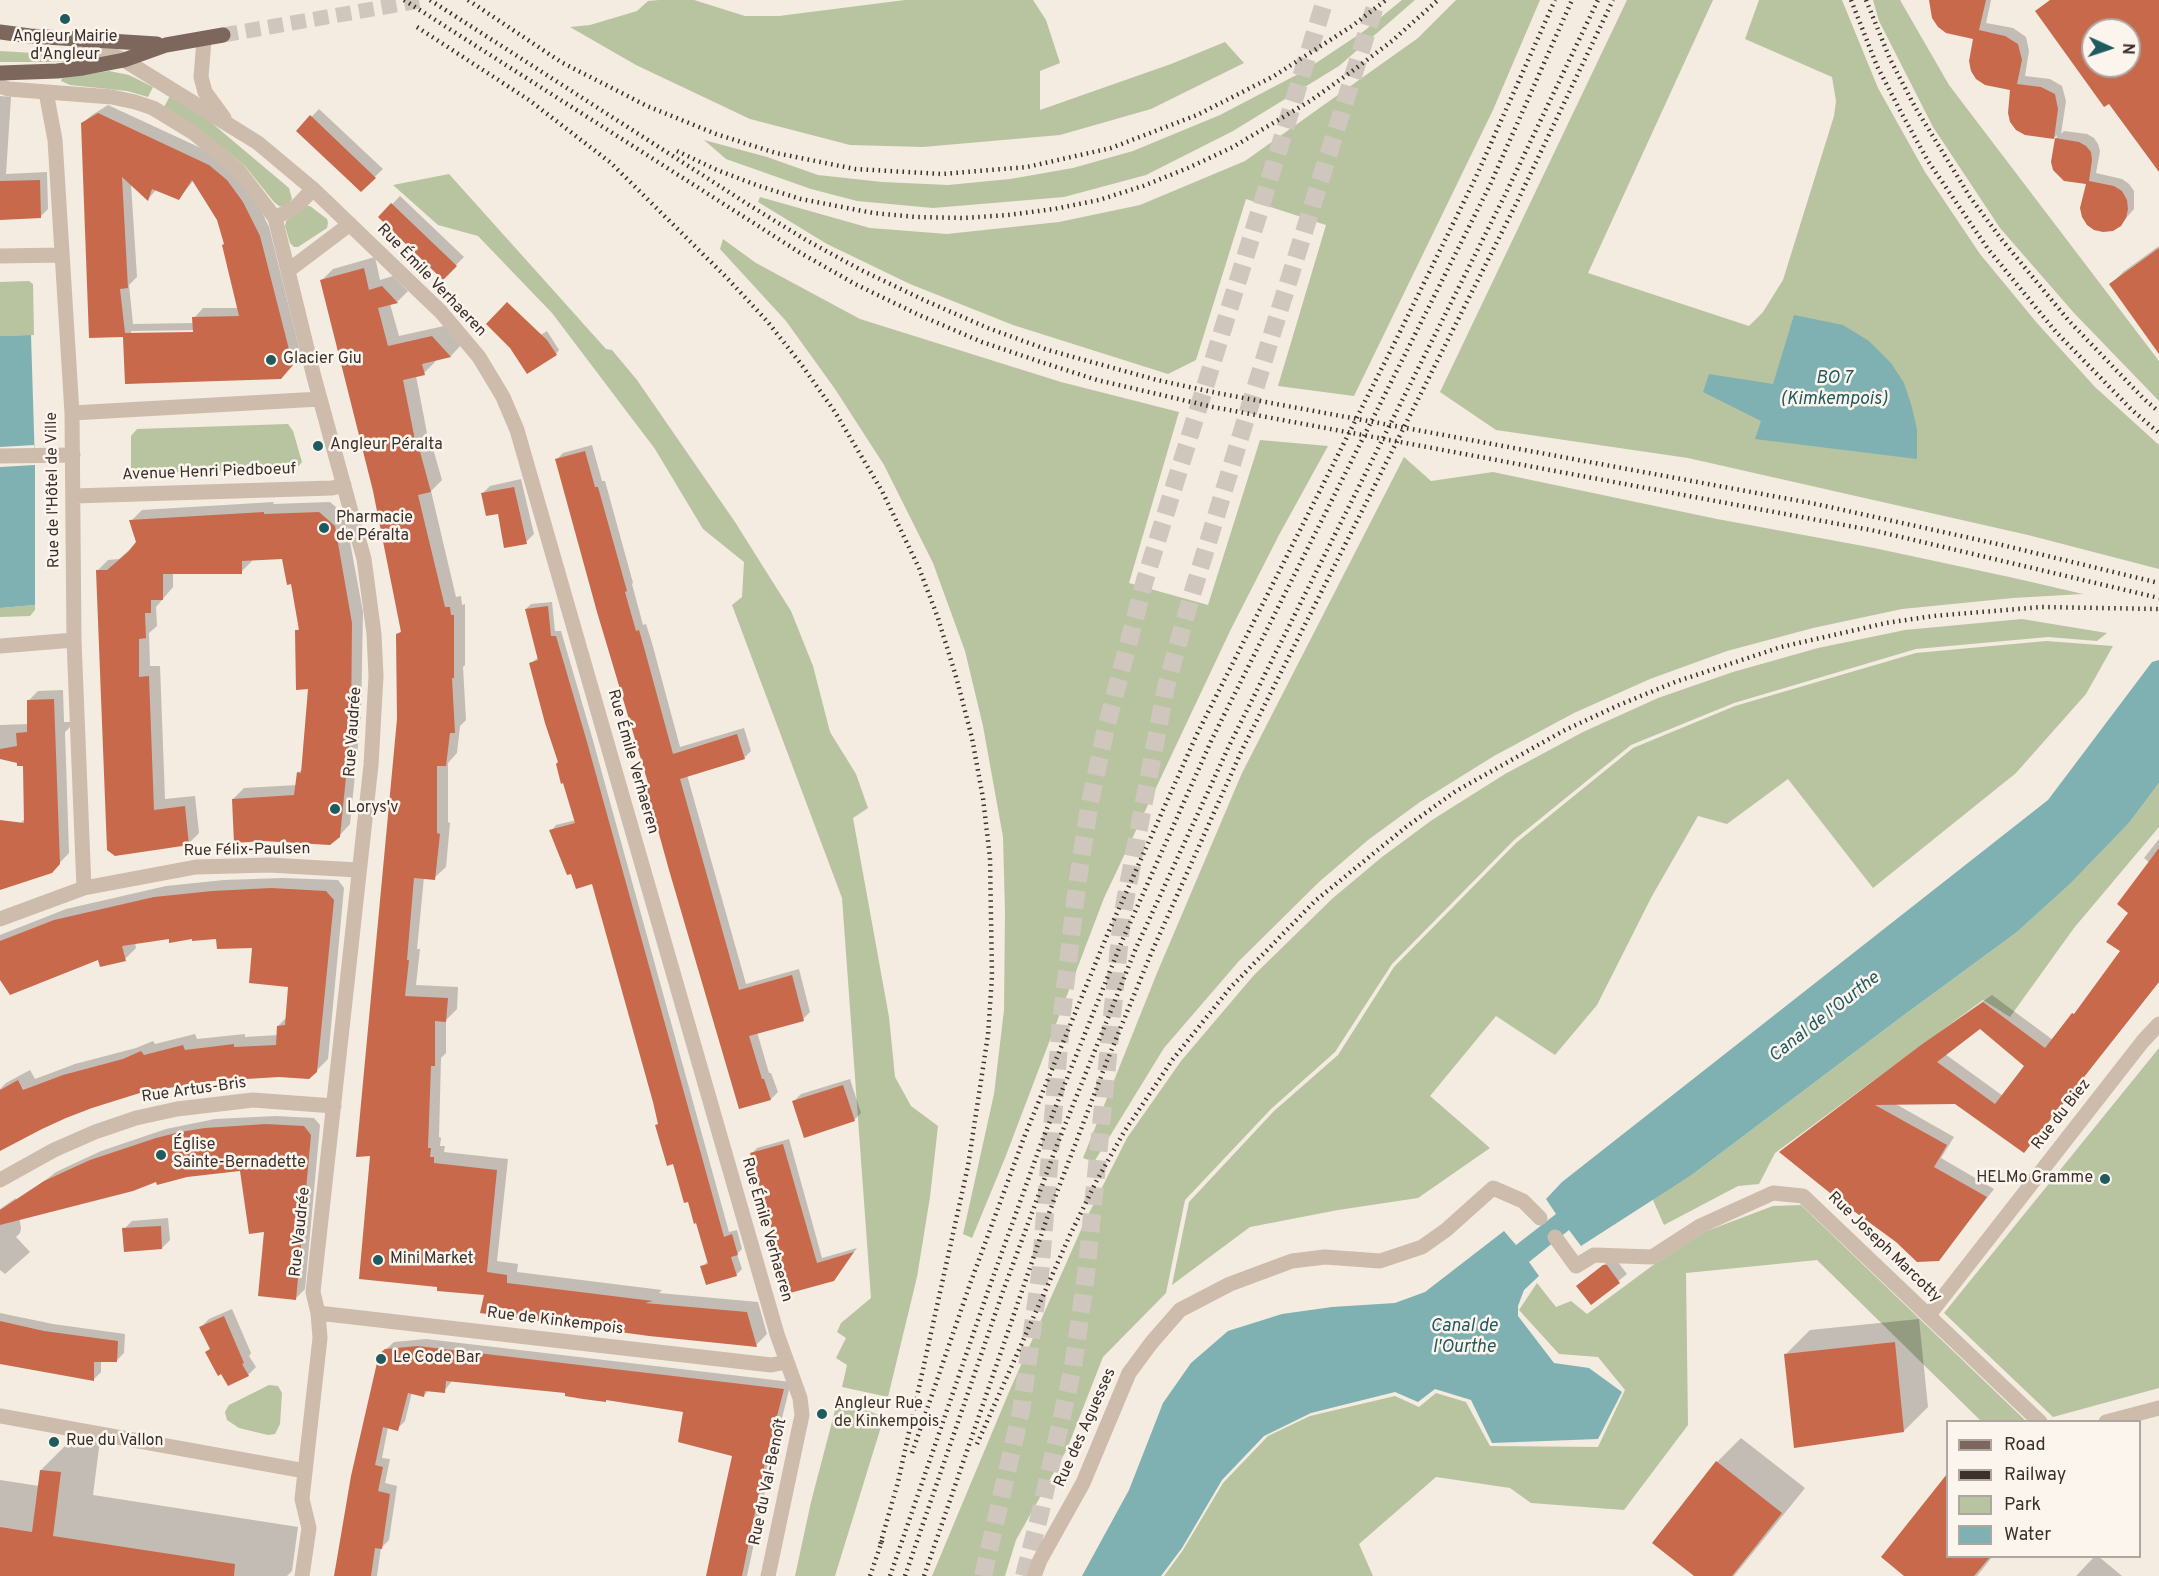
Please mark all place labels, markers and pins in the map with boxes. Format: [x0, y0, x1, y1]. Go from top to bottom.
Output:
marker: Angleur Mairie d'Angleur [58, 12, 72, 26]
place label: Angleur Mairie d'Angleur [13, 28, 117, 66]
place label: Glacier Giu [283, 350, 362, 370]
marker: Glacier Giu [264, 353, 278, 367]
place label: Angleur Péralta [330, 436, 443, 456]
marker: Angleur Péralta [311, 439, 325, 453]
place label: Pharmacie de Péralta [336, 509, 413, 547]
marker: Pharmacie de Péralta [317, 521, 331, 535]
place label: Lorys'v [347, 799, 398, 819]
marker: Lorys'v [328, 802, 342, 816]
place label: Église Sainte-Bernadette [173, 1136, 306, 1174]
marker: Église Sainte-Bernadette [154, 1148, 168, 1162]
place label: HELMo Gramme [1976, 1169, 2093, 1189]
marker: HELMo Gramme [2098, 1172, 2112, 1186]
place label: Mini Market [390, 1250, 473, 1270]
marker: Mini Market [371, 1253, 385, 1267]
place label: Le Code Bar [393, 1349, 481, 1369]
marker: Le Code Bar [374, 1352, 388, 1366]
place label: Angleur Rue de Kinkempois [834, 1395, 939, 1433]
marker: Angleur Rue de Kinkempois [815, 1407, 829, 1421]
place label: Rue du Vallon [66, 1432, 163, 1452]
marker: Rue du Vallon [47, 1435, 61, 1449]

